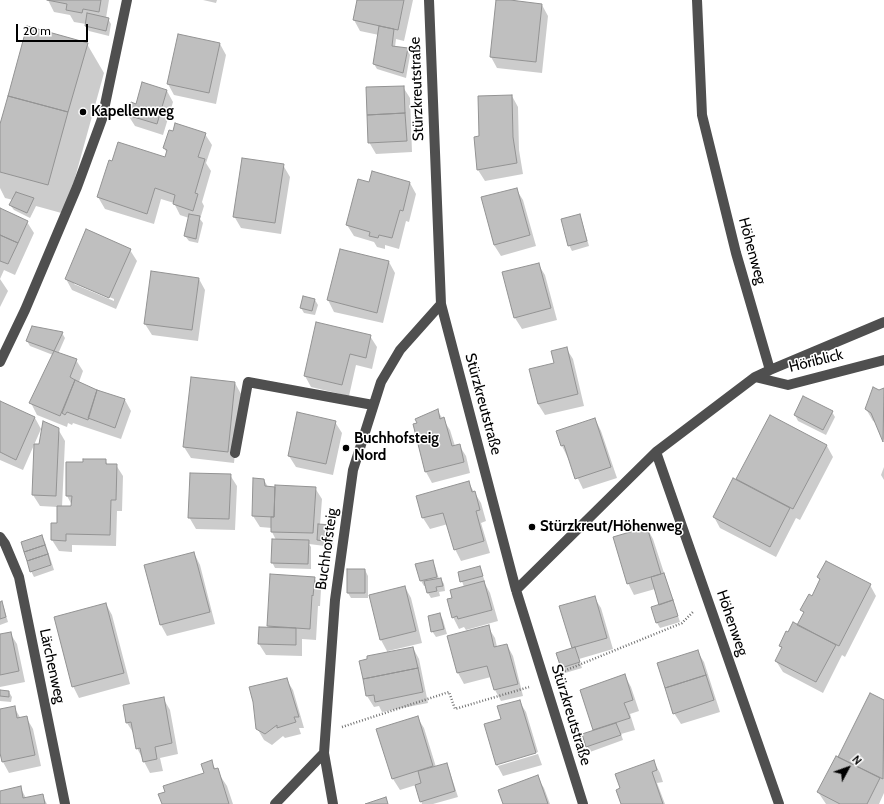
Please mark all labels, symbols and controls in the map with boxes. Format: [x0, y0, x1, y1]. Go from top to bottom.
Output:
scale bar [18, 16, 90, 42]
text: 20 m [23, 23, 51, 38]
street label: Stürzkreutstraße [406, 36, 428, 142]
place label: Kapellenweg [91, 103, 174, 121]
marker: Kapellenweg [78, 107, 88, 117]
street label: Höhenweg [734, 216, 770, 286]
street label: Höriblick [787, 346, 845, 376]
street label: Stürzkreutstraße [461, 351, 505, 457]
place label: Buchhofsteig Nord [354, 430, 439, 465]
marker: Buchhofsteig Nord [341, 443, 351, 453]
street label: Buchhofsteig [312, 507, 342, 591]
place label: Stürzkreut/Höhenweg [540, 518, 682, 536]
marker: Stürzkreut/Höhenweg [527, 522, 537, 532]
street label: Höhenweg [712, 588, 752, 658]
street label: Lärchenweg [35, 627, 69, 705]
street label: Stürzkreutstraße [547, 662, 595, 768]
north arrow [828, 748, 868, 788]
text: N [849, 753, 865, 768]

